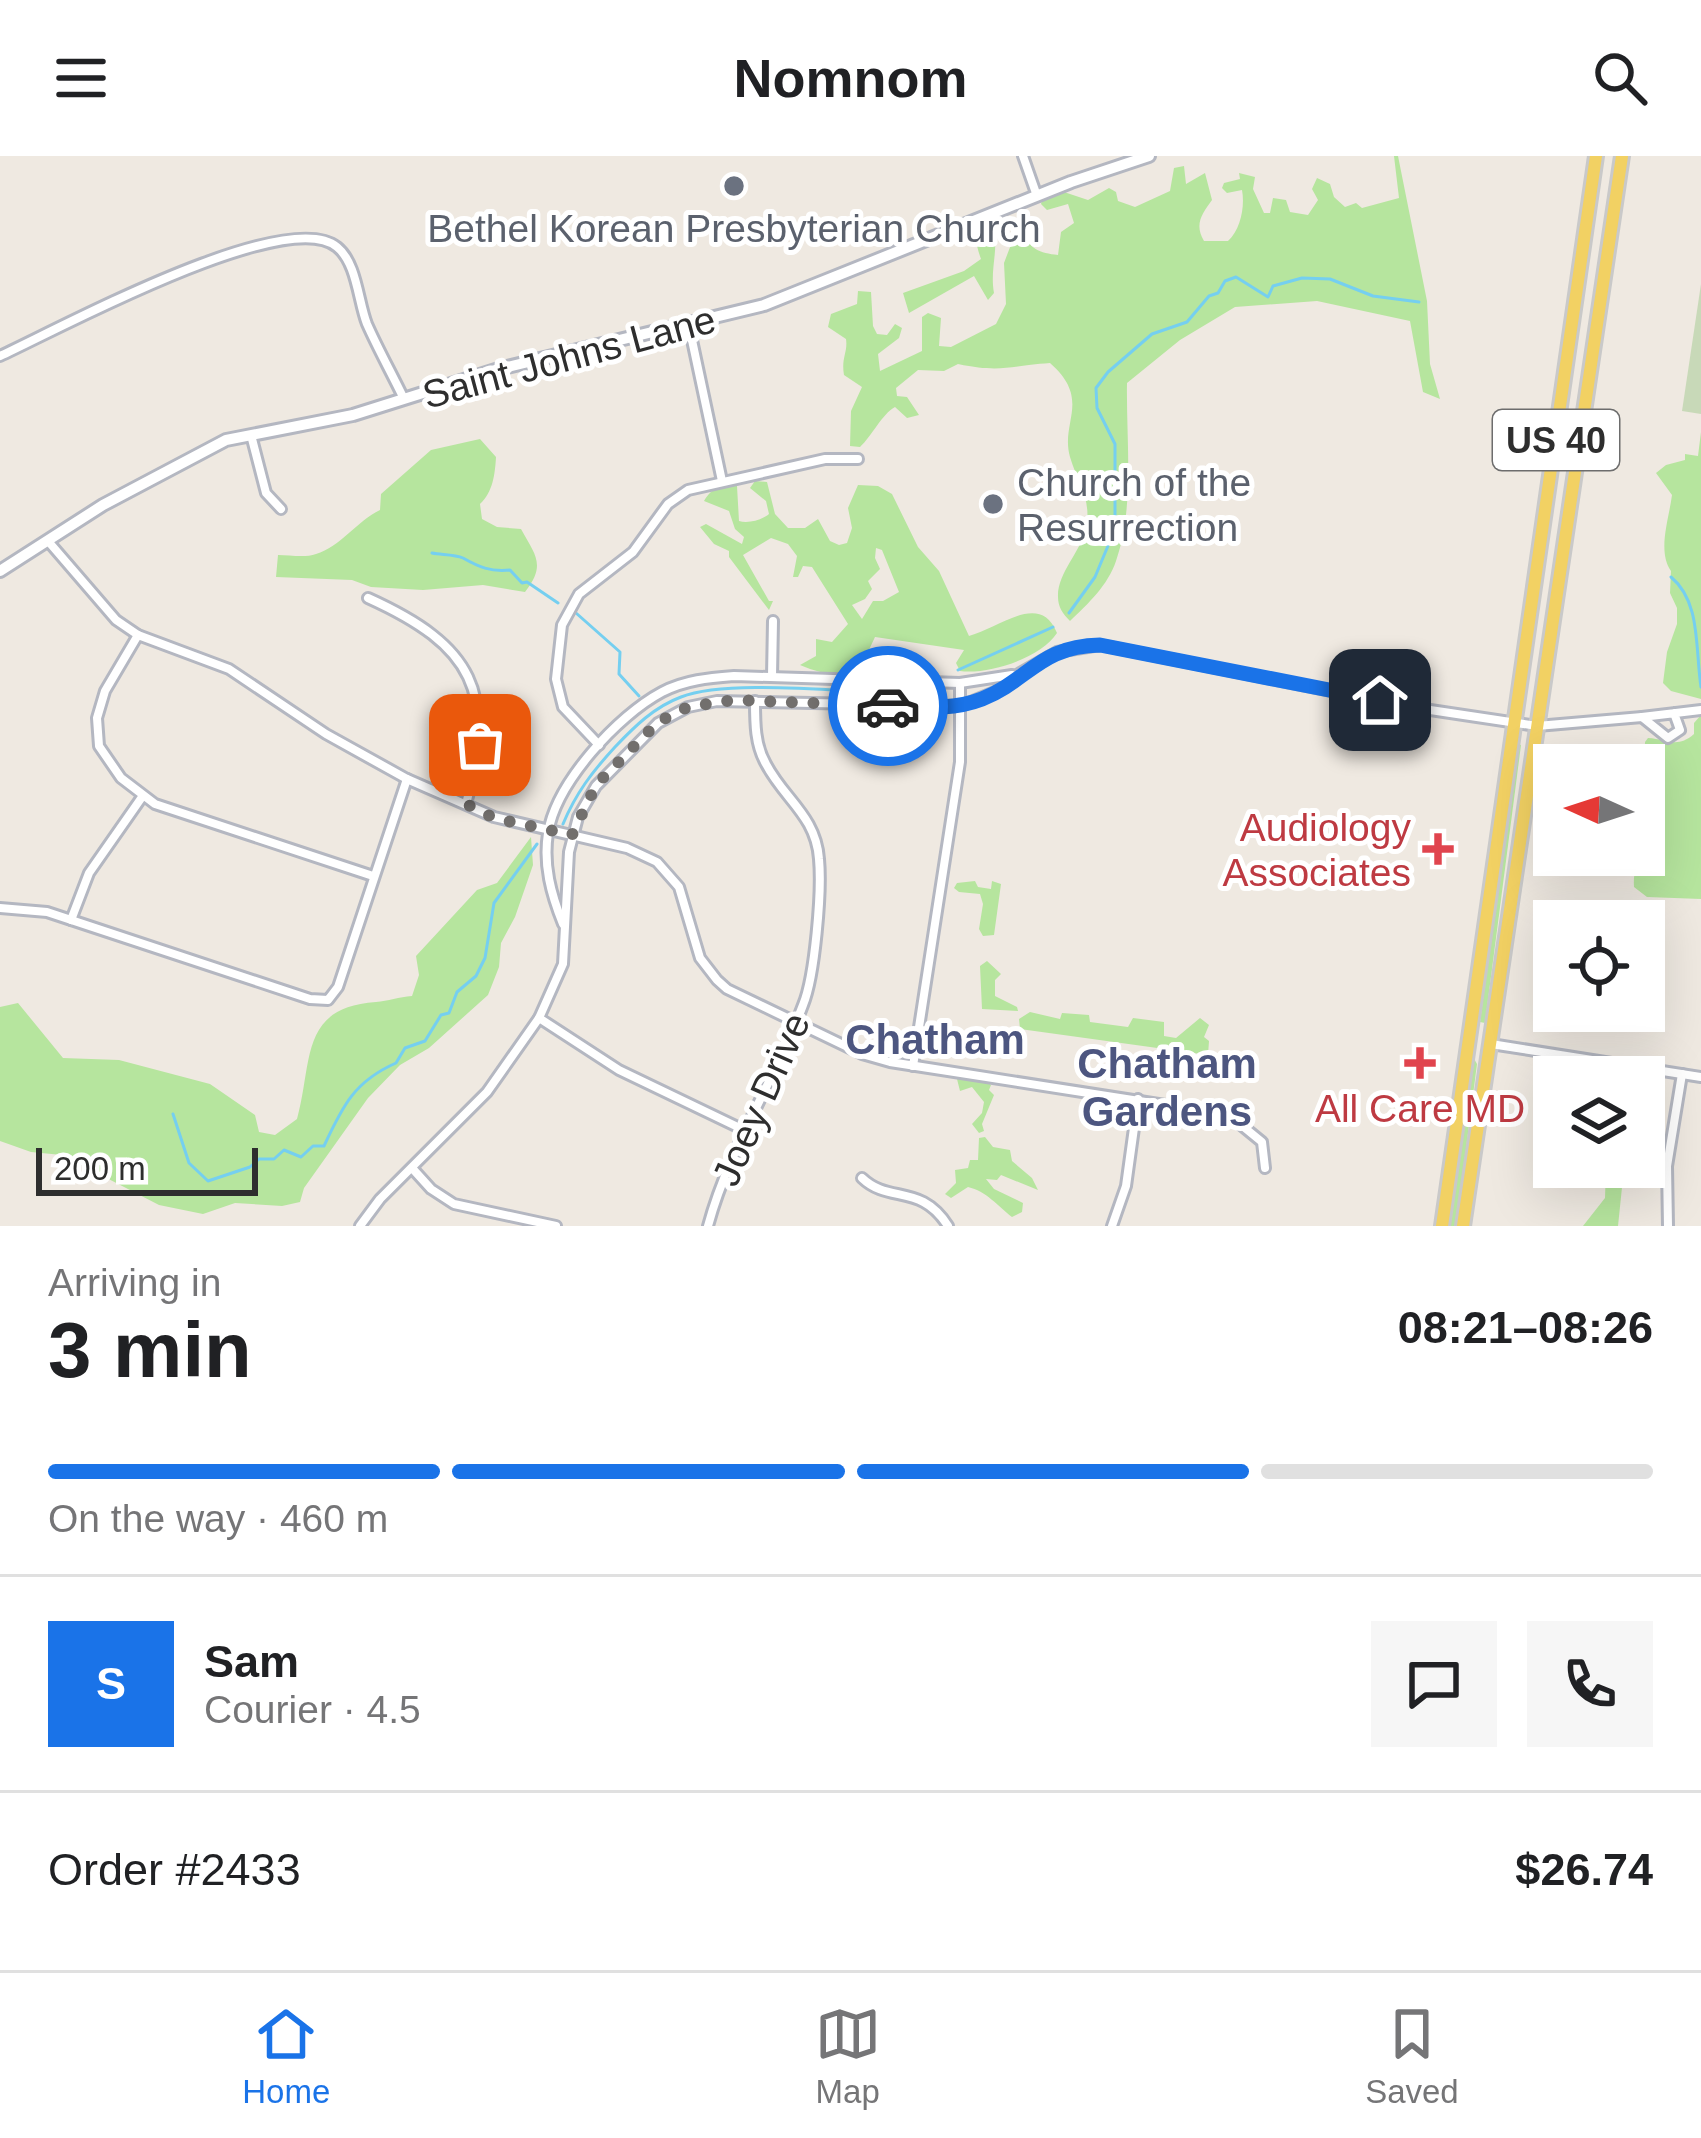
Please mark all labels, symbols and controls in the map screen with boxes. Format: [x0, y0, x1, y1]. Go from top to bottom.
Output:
icon: menu [48, 45, 114, 111]
icon: search [1587, 45, 1653, 111]
text: Nomnom [734, 48, 967, 108]
marker: Bethel Korean Presbyterian Church [721, 173, 747, 199]
place label: Bethel Korean Presbyterian Church [427, 207, 1041, 250]
street label: Saint Johns Lane [418, 297, 720, 417]
road number: US 40 [1493, 410, 1619, 470]
place label: Church of the Resurrection [1017, 461, 1251, 549]
marker: Church of the Resurrection [980, 491, 1006, 517]
courier [828, 646, 948, 766]
pin [1329, 649, 1431, 751]
icon: home [1347, 667, 1413, 733]
icon: car [855, 673, 921, 739]
pin [429, 694, 531, 796]
icon: bag [447, 712, 513, 778]
north arrow [1533, 744, 1665, 876]
map controls [1533, 744, 1665, 1188]
place label: Audiology Associates [1222, 806, 1411, 894]
marker: Audiology Associates [1422, 833, 1454, 865]
button: locate [1533, 900, 1665, 1032]
street label: Joey Drive [704, 1006, 818, 1192]
district label: Chatham [845, 1016, 1025, 1063]
district label: Chatham Gardens [1077, 1040, 1257, 1135]
marker: All Care MD [1404, 1047, 1436, 1079]
button: layers [1533, 1056, 1665, 1188]
place label: All Care MD [1315, 1087, 1525, 1130]
scale bar [36, 1142, 258, 1195]
text: 200 m [54, 1150, 146, 1187]
text: Arriving in [48, 1261, 221, 1304]
text: 08:21–08:26 [1398, 1302, 1653, 1353]
text: 3 min [48, 1306, 252, 1394]
text: On the way · 460 m [48, 1497, 388, 1540]
button: chat [1371, 1621, 1497, 1747]
button: phone [1527, 1621, 1653, 1747]
text: Sam [204, 1636, 299, 1687]
text: S [96, 1658, 126, 1709]
text: Courier · 4.5 [204, 1688, 421, 1731]
text: Order #2433 [48, 1844, 301, 1895]
text: $26.74 [1515, 1844, 1653, 1895]
tab: Home [242, 2001, 330, 2111]
tab: Map [815, 2001, 881, 2111]
tab: Saved [1365, 2001, 1459, 2111]

